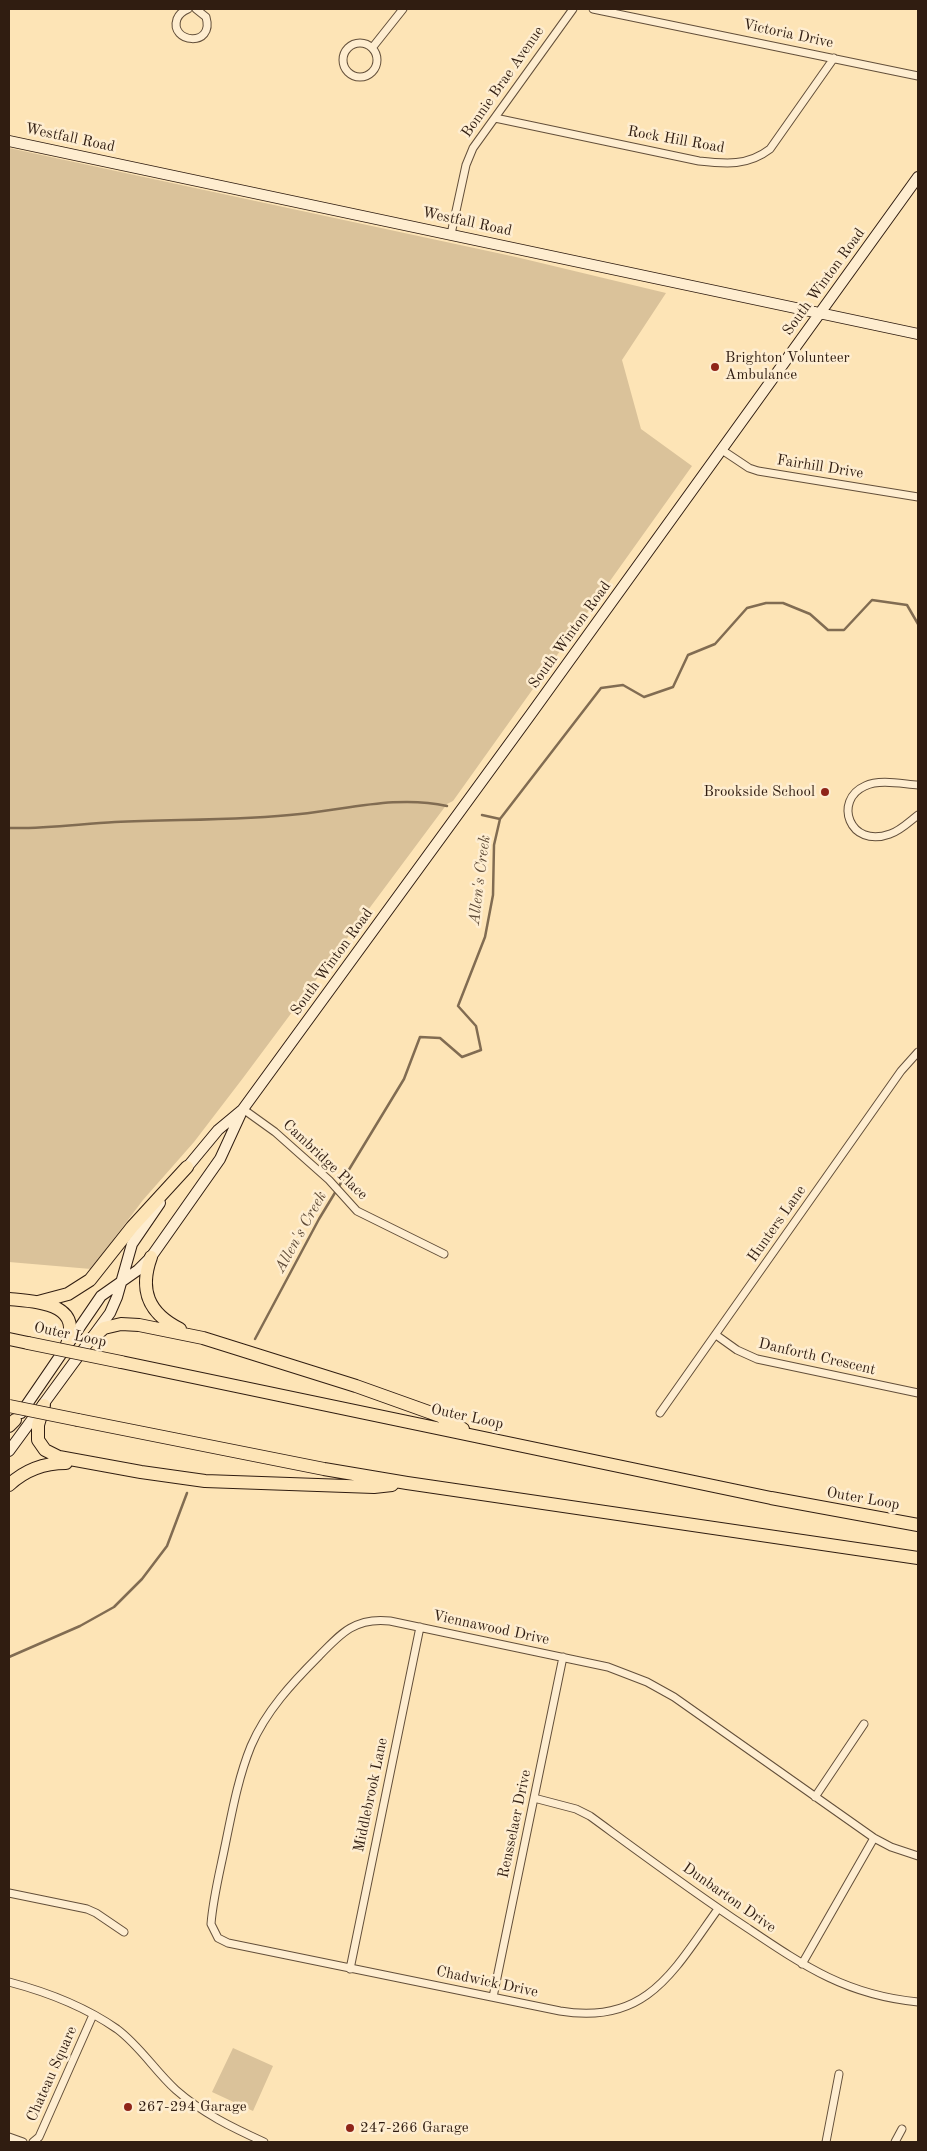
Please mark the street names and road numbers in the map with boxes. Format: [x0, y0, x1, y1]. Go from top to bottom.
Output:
street label: Victoria Drive [741, 16, 835, 52]
street label: Bonnie Brae Avenue [458, 23, 548, 141]
street label: Westfall Road [23, 120, 117, 156]
street label: Rock Hill Road [626, 123, 726, 157]
street label: Westfall Road [420, 204, 514, 240]
street label: South Winton Road [779, 225, 869, 339]
street label: Fairhill Drive [775, 451, 865, 483]
street label: South Winton Road [525, 578, 615, 692]
street label: South Winton Road [287, 905, 377, 1019]
street label: Cambridge Place [279, 1116, 371, 1204]
street label: Hunters Lane [744, 1182, 810, 1266]
street label: Outer Loop [32, 1319, 108, 1351]
street label: Danforth Crescent [757, 1335, 877, 1379]
street label: Outer Loop [429, 1401, 505, 1433]
street label: Outer Loop [825, 1484, 901, 1514]
street label: Viennawood Drive [431, 1607, 551, 1649]
street label: Middlebrook Lane [350, 1736, 392, 1854]
street label: Rensselaer Drive [495, 1768, 535, 1880]
street label: Dunbarton Drive [679, 1859, 779, 1937]
street label: Chadwick Drive [434, 1962, 540, 2002]
street label: Chateau Square [23, 2023, 81, 2125]

